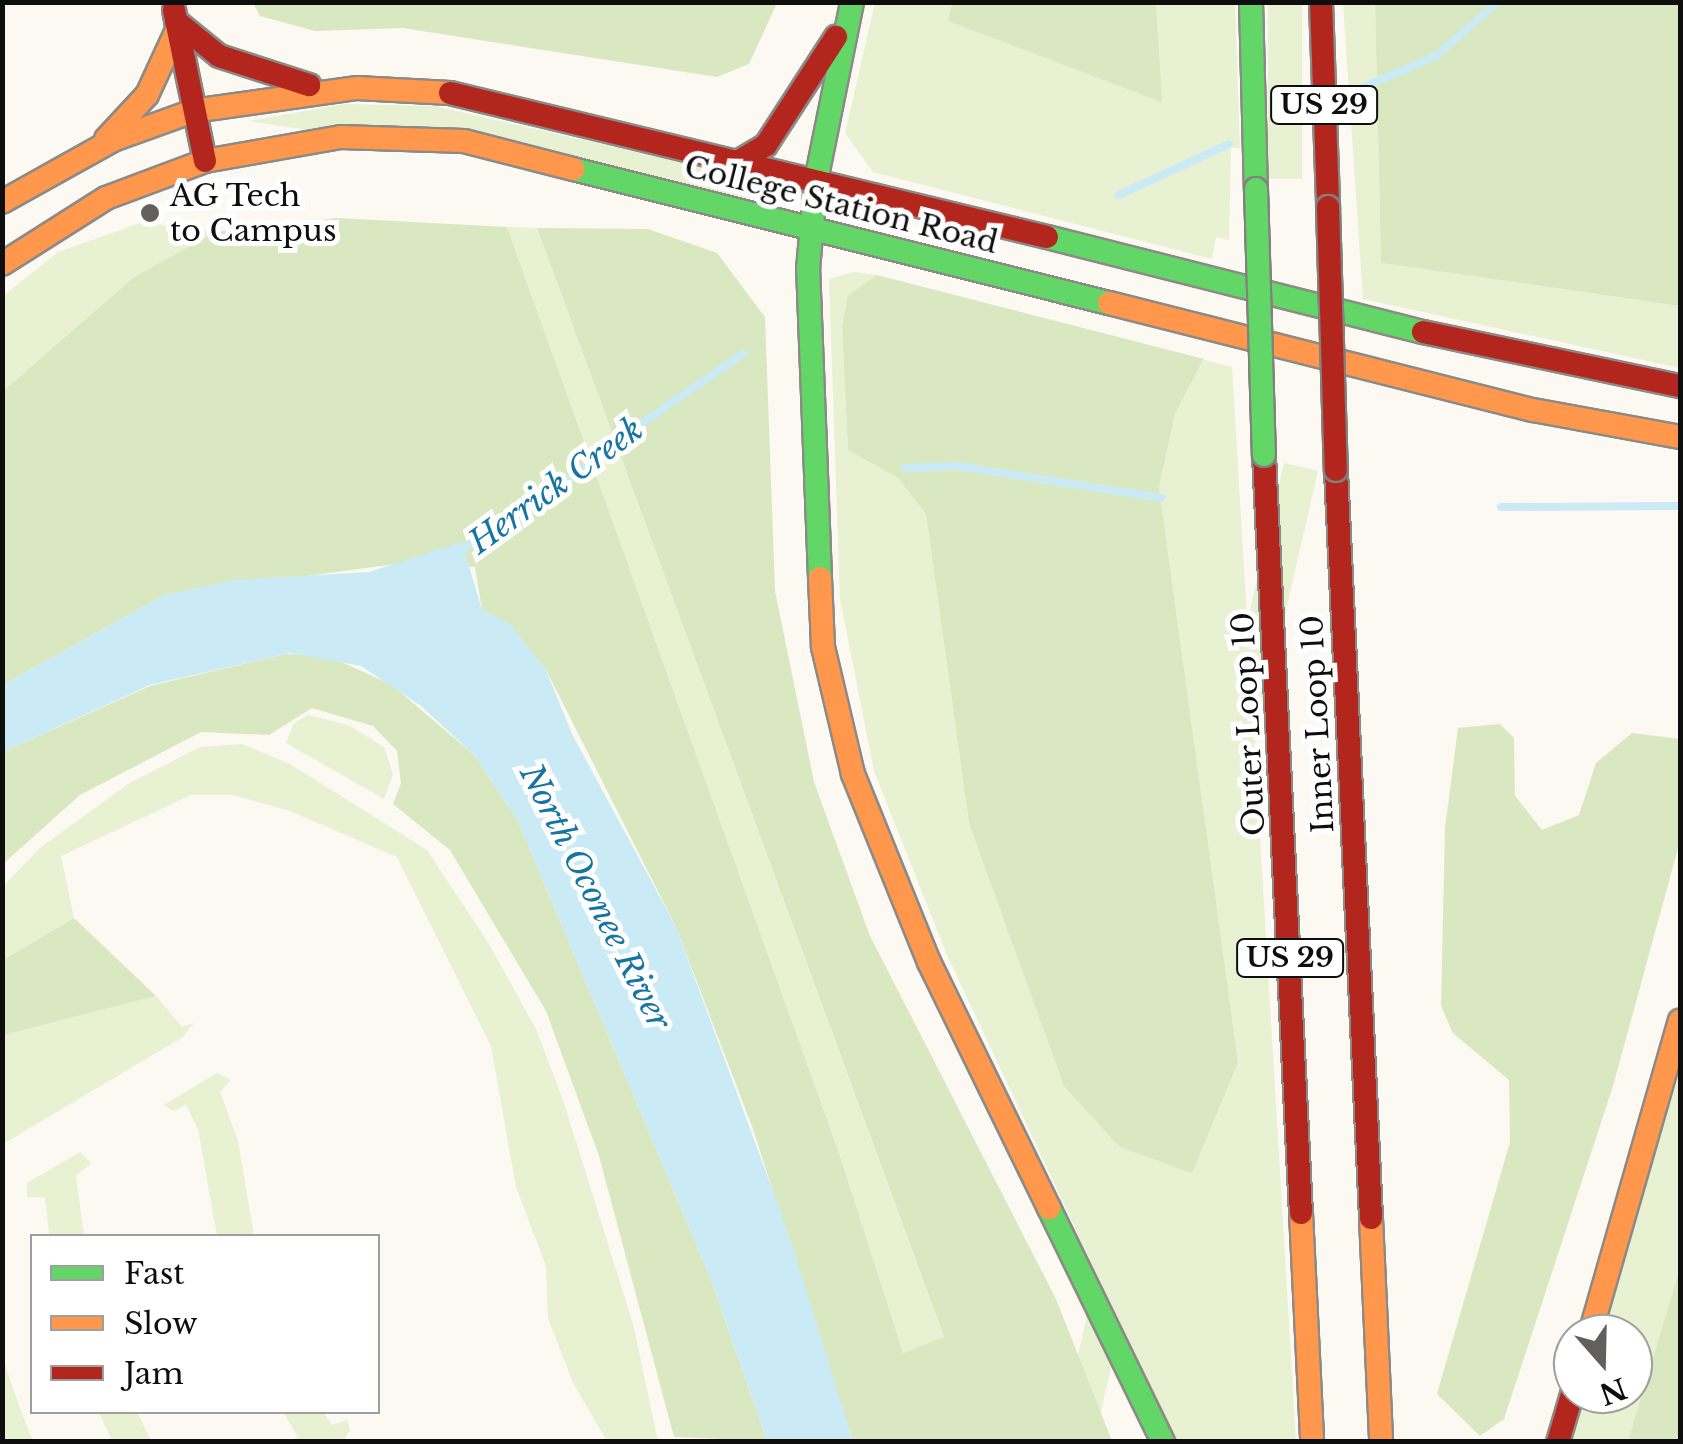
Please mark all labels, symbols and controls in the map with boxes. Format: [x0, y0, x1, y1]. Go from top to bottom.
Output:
road number: US 29 [1269, 82, 1379, 128]
street label: College Station Road [681, 149, 1001, 261]
place label: AG Tech to Campus [170, 178, 337, 248]
marker: AG Tech to Campus [139, 202, 161, 224]
water label: Herrick Creek [462, 410, 650, 562]
street label: Outer Loop 10 [1225, 611, 1273, 837]
street label: Inner Loop 10 [1294, 614, 1342, 834]
water label: North Oconee River [511, 758, 679, 1036]
road number: US 29 [1235, 935, 1345, 981]
legend [30, 1234, 380, 1414]
text: Fast [124, 1255, 185, 1292]
text: Slow [124, 1305, 198, 1342]
north arrow [1553, 1314, 1653, 1414]
text: Jam [124, 1355, 184, 1392]
text: N [1594, 1370, 1631, 1412]

